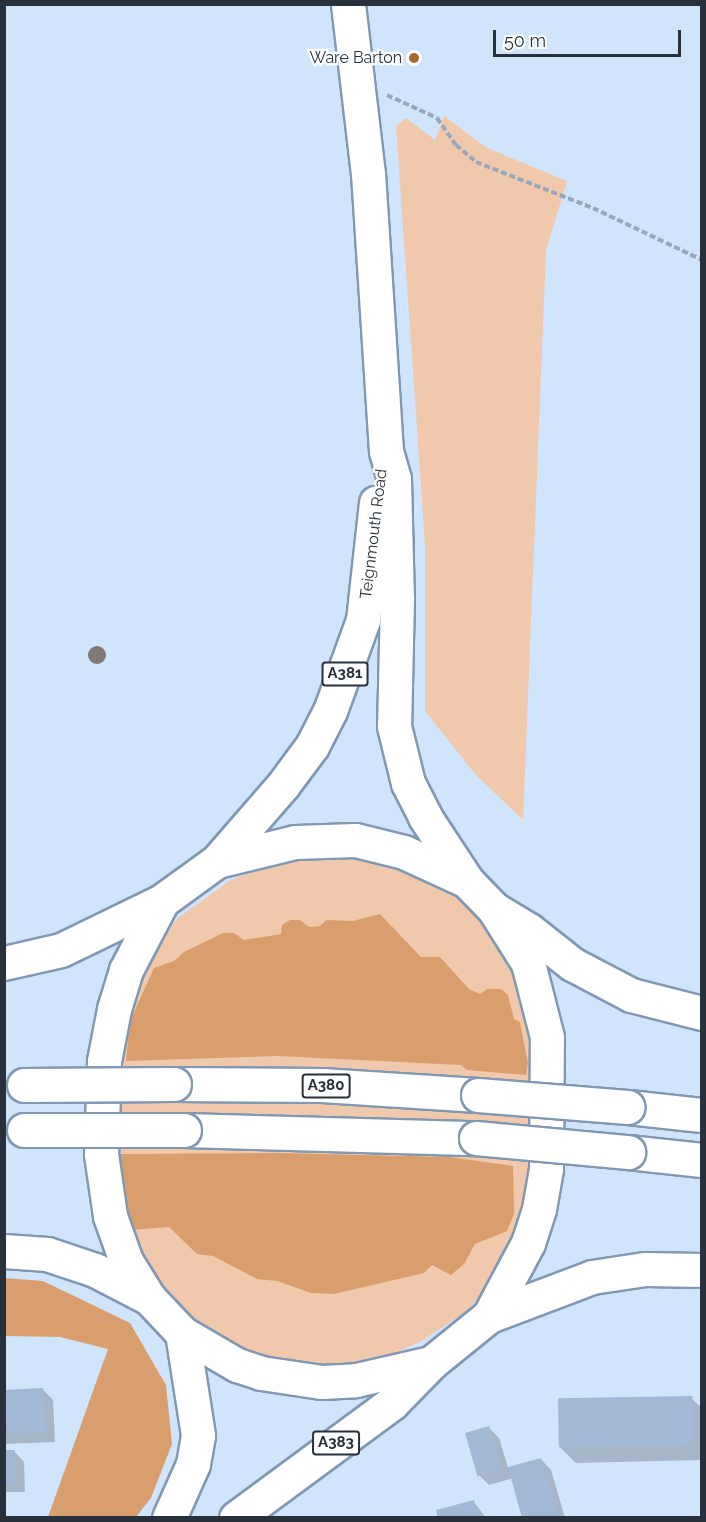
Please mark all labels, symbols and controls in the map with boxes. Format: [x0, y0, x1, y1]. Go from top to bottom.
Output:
scale bar [496, 18, 684, 56]
text: 50 m [504, 30, 546, 51]
place label: Ware Barton [309, 48, 402, 68]
marker: Ware Barton [407, 51, 421, 65]
street label: Teignmouth Road [356, 468, 392, 600]
road number: A381 [321, 662, 369, 686]
road number: A380 [300, 1074, 352, 1098]
road number: A383 [312, 1431, 360, 1455]

